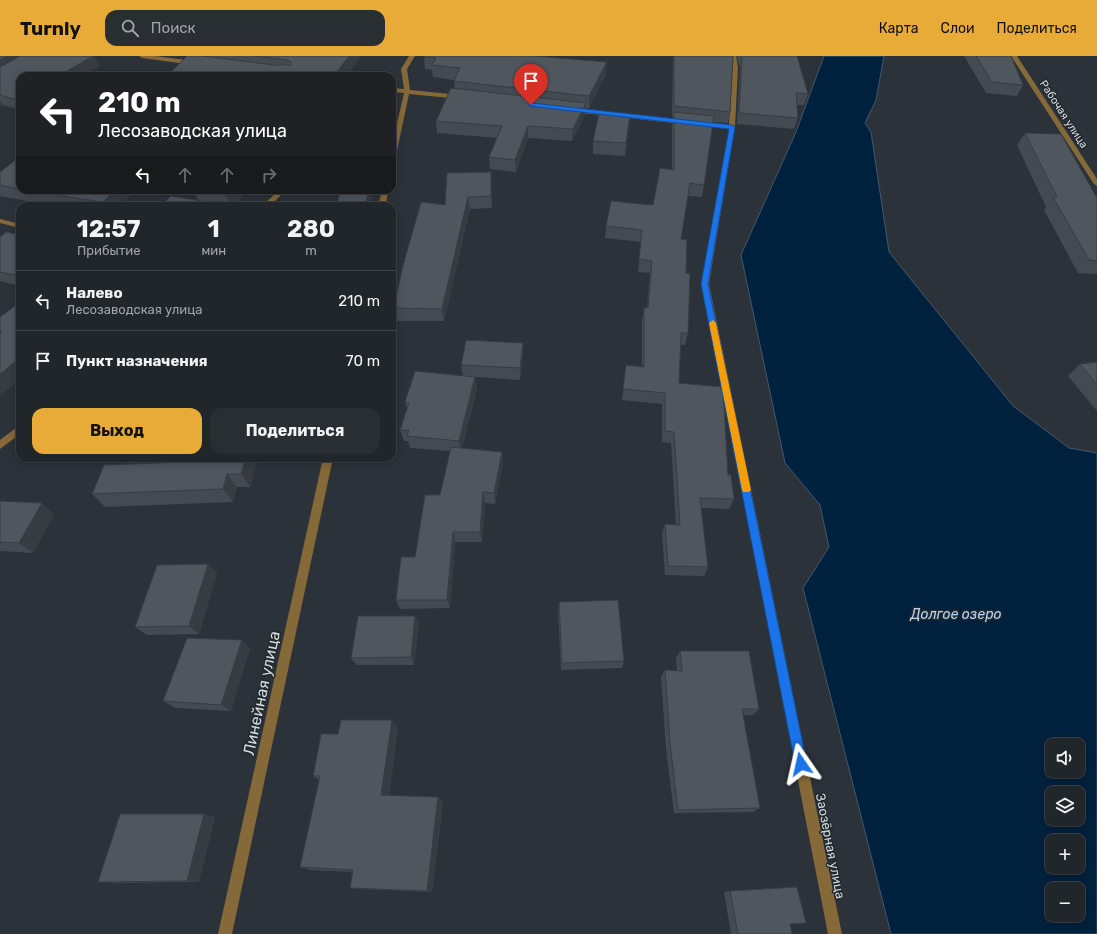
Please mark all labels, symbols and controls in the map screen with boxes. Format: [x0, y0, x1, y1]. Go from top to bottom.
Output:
search box [105, 10, 385, 46]
text: Turnly [20, 17, 81, 40]
icon: search [119, 17, 141, 39]
text: Поиск [151, 19, 196, 37]
text: Карта [879, 20, 919, 37]
text: Слои [941, 20, 975, 37]
text: Поделиться [997, 20, 1077, 37]
pin [514, 64, 548, 105]
icon: arrive [520, 70, 542, 92]
street label: Рабочая улица [1037, 78, 1090, 151]
text: 210 m [98, 86, 181, 119]
icon: left [32, 88, 84, 140]
text: Лесозаводская улица [98, 120, 287, 142]
icon: left [132, 164, 154, 186]
icon: ahead [174, 164, 196, 186]
icon: ahead [216, 164, 238, 186]
icon: right [258, 164, 280, 186]
text: 12:57 [77, 215, 141, 243]
text: 1 [208, 215, 220, 243]
text: 280 [287, 215, 335, 243]
text: Прибытие [77, 243, 141, 258]
text: мин [201, 243, 226, 258]
text: m [305, 243, 317, 258]
text: Налево [66, 284, 123, 302]
icon: left [32, 290, 54, 312]
text: 210 m [338, 292, 380, 310]
text: Лесозаводская улица [66, 302, 202, 317]
icon: arrive [32, 350, 54, 372]
text: Пункт назначения [66, 352, 208, 370]
text: 70 m [346, 352, 380, 370]
button: Выход [32, 408, 202, 454]
button: Поделиться [210, 408, 380, 454]
water label: Долгое озеро [910, 606, 1001, 623]
street label: Линейная улица [239, 629, 284, 757]
map controls [1045, 738, 1085, 922]
button: sound [1045, 738, 1085, 778]
position arrow [780, 743, 822, 785]
button: layers [1045, 786, 1085, 826]
street label: Заозёрная улица [813, 792, 848, 900]
button: + [1045, 834, 1085, 874]
button: − [1045, 882, 1085, 922]

